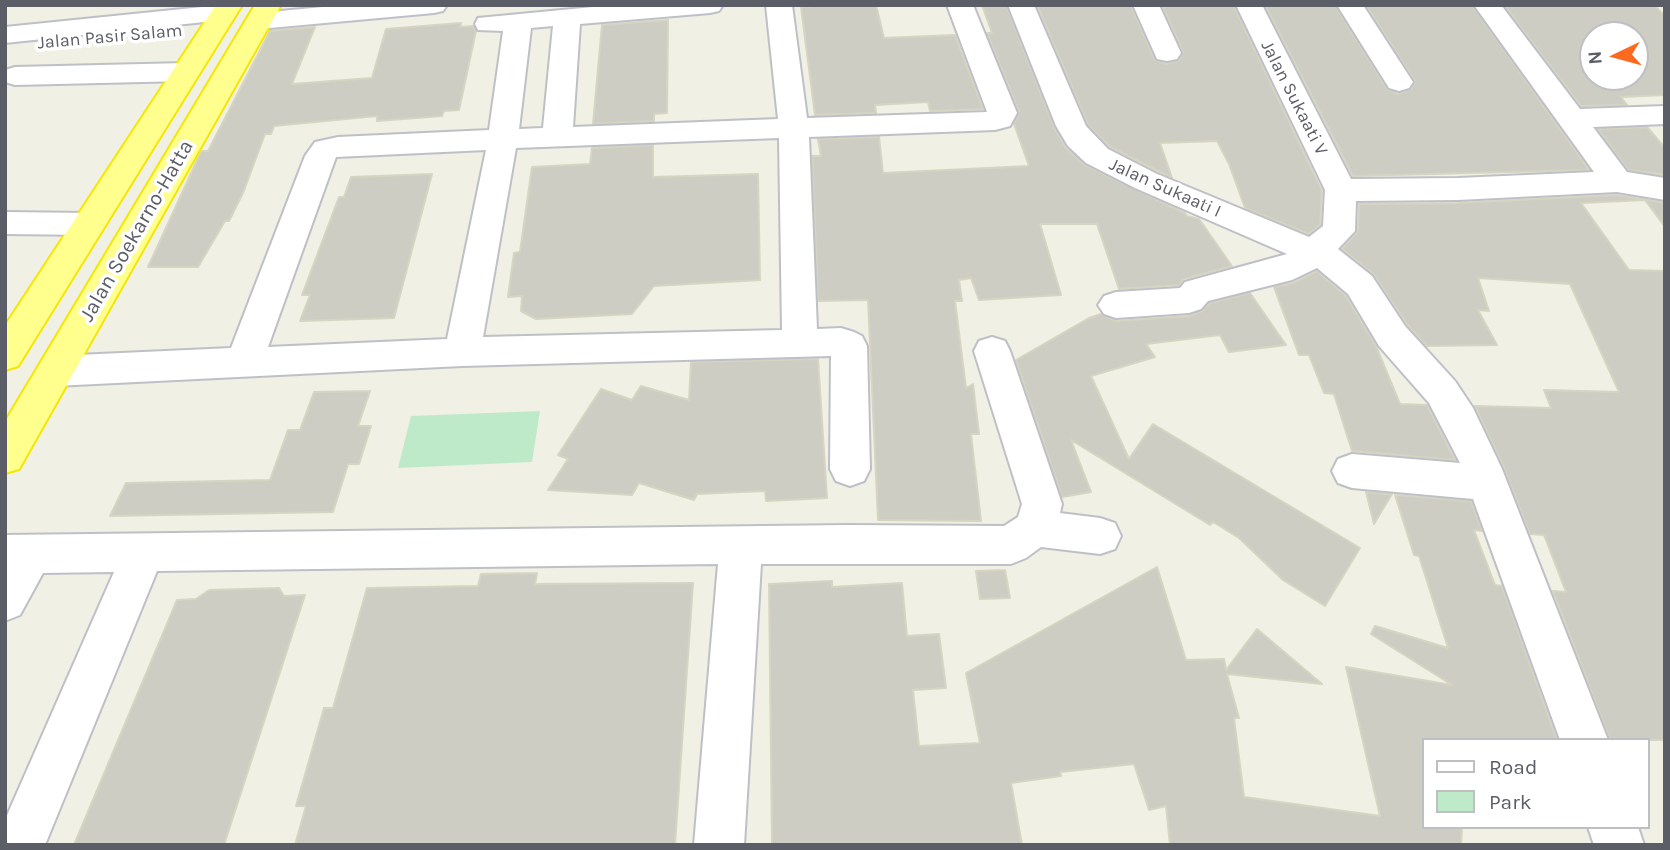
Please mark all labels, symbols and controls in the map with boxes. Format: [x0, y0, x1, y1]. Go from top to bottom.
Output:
street label: Jalan Pasir Salam [37, 20, 183, 54]
north arrow [1579, 21, 1649, 91]
street label: Jalan Sukaati V [1256, 37, 1332, 159]
text: N [1584, 50, 1607, 65]
street label: Jalan Soekarno-Hatta [75, 136, 199, 326]
street label: Jalan Sukaati I [1106, 154, 1224, 222]
legend [1422, 738, 1649, 829]
text: Road [1489, 755, 1537, 779]
text: Park [1489, 790, 1532, 814]

